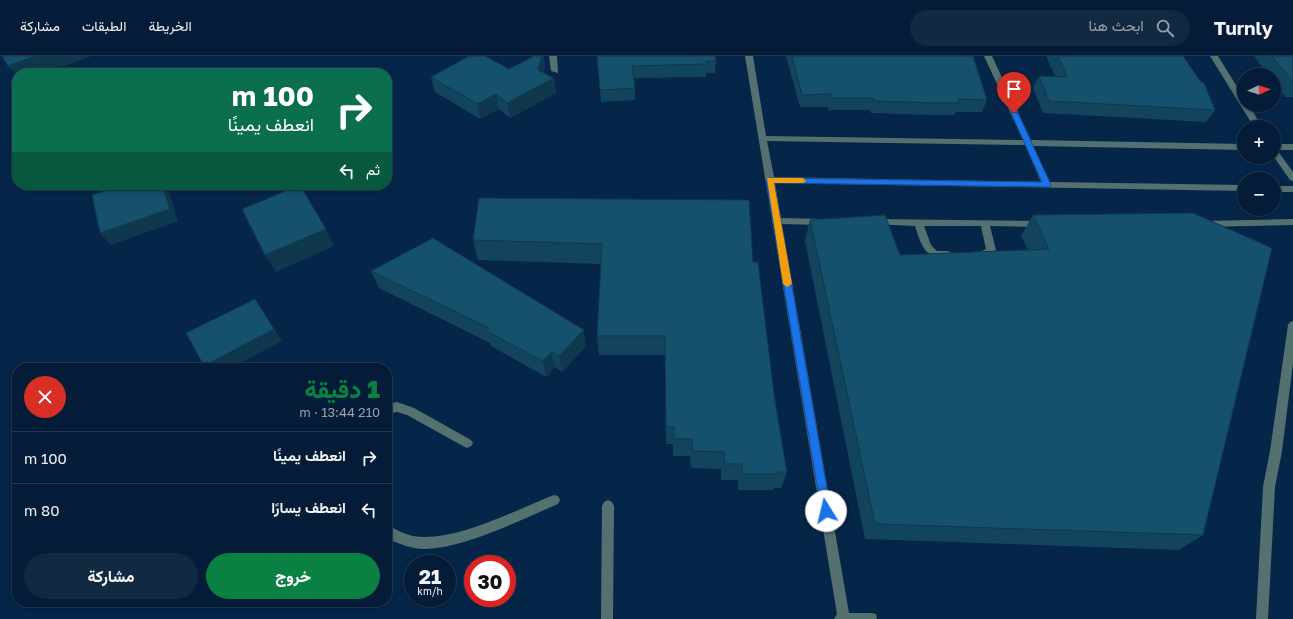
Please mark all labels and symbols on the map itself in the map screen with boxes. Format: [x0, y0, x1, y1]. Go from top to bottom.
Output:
north arrow [1237, 68, 1281, 112]
pin [997, 72, 1031, 113]
position arrow [805, 490, 847, 532]
speed limit sign: 30 [464, 555, 516, 607]

